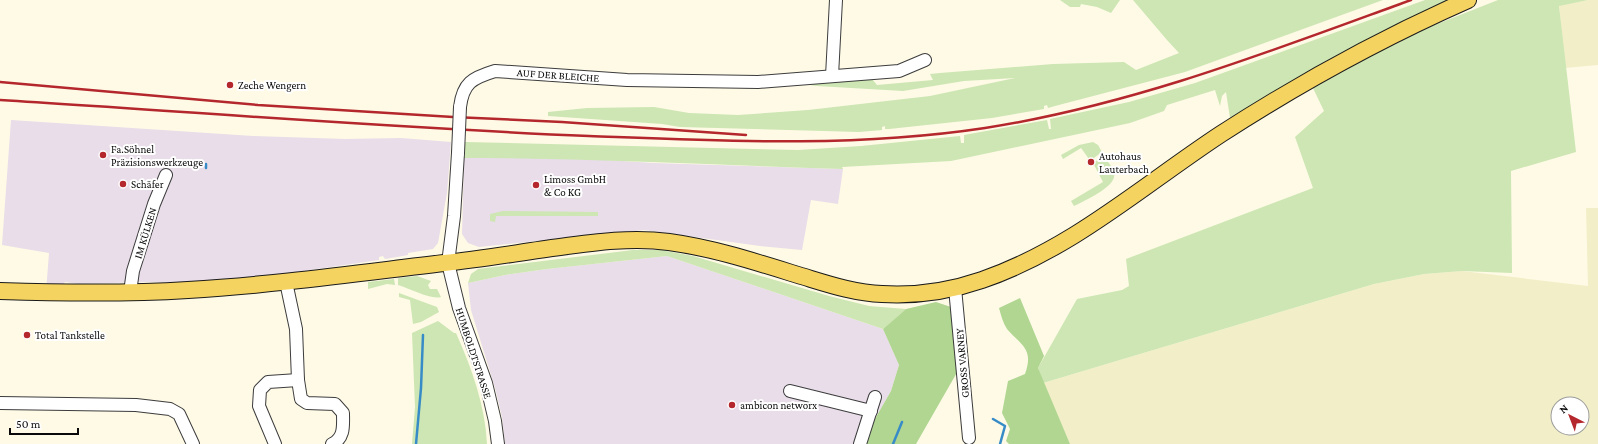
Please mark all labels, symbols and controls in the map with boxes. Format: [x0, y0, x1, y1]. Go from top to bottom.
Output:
street label: AUF DER BLEICHE [516, 66, 600, 84]
place label: Zeche Wengern [238, 79, 306, 92]
marker: Zeche Wengern [225, 80, 235, 90]
place label: Fa.Söhnel Präzisionswerkzeuge [111, 143, 203, 169]
marker: Fa.Söhnel Präzisionswerkzeuge [98, 150, 108, 160]
place label: Autohaus Lauterbach [1099, 150, 1149, 175]
marker: Autohaus Lauterbach [1086, 157, 1096, 167]
place label: Limoss GmbH & Co KG [544, 173, 606, 198]
place label: Schäfer [131, 178, 164, 190]
marker: Schäfer [118, 179, 128, 189]
marker: Limoss GmbH & Co KG [531, 180, 541, 190]
street label: IM KÜLKEN [132, 206, 158, 260]
street label: HUMBOLDTSTRASSE [454, 306, 494, 400]
street label: GROSS VARNEY [953, 328, 971, 398]
place label: Total Tankstelle [35, 329, 105, 341]
marker: Total Tankstelle [22, 330, 32, 340]
north arrow [1550, 396, 1590, 436]
place label: ambicon networx [740, 399, 817, 411]
marker: ambicon networx [727, 400, 737, 410]
text: N [1557, 401, 1570, 416]
scale bar [10, 410, 78, 436]
text: 50 m [16, 417, 41, 431]

